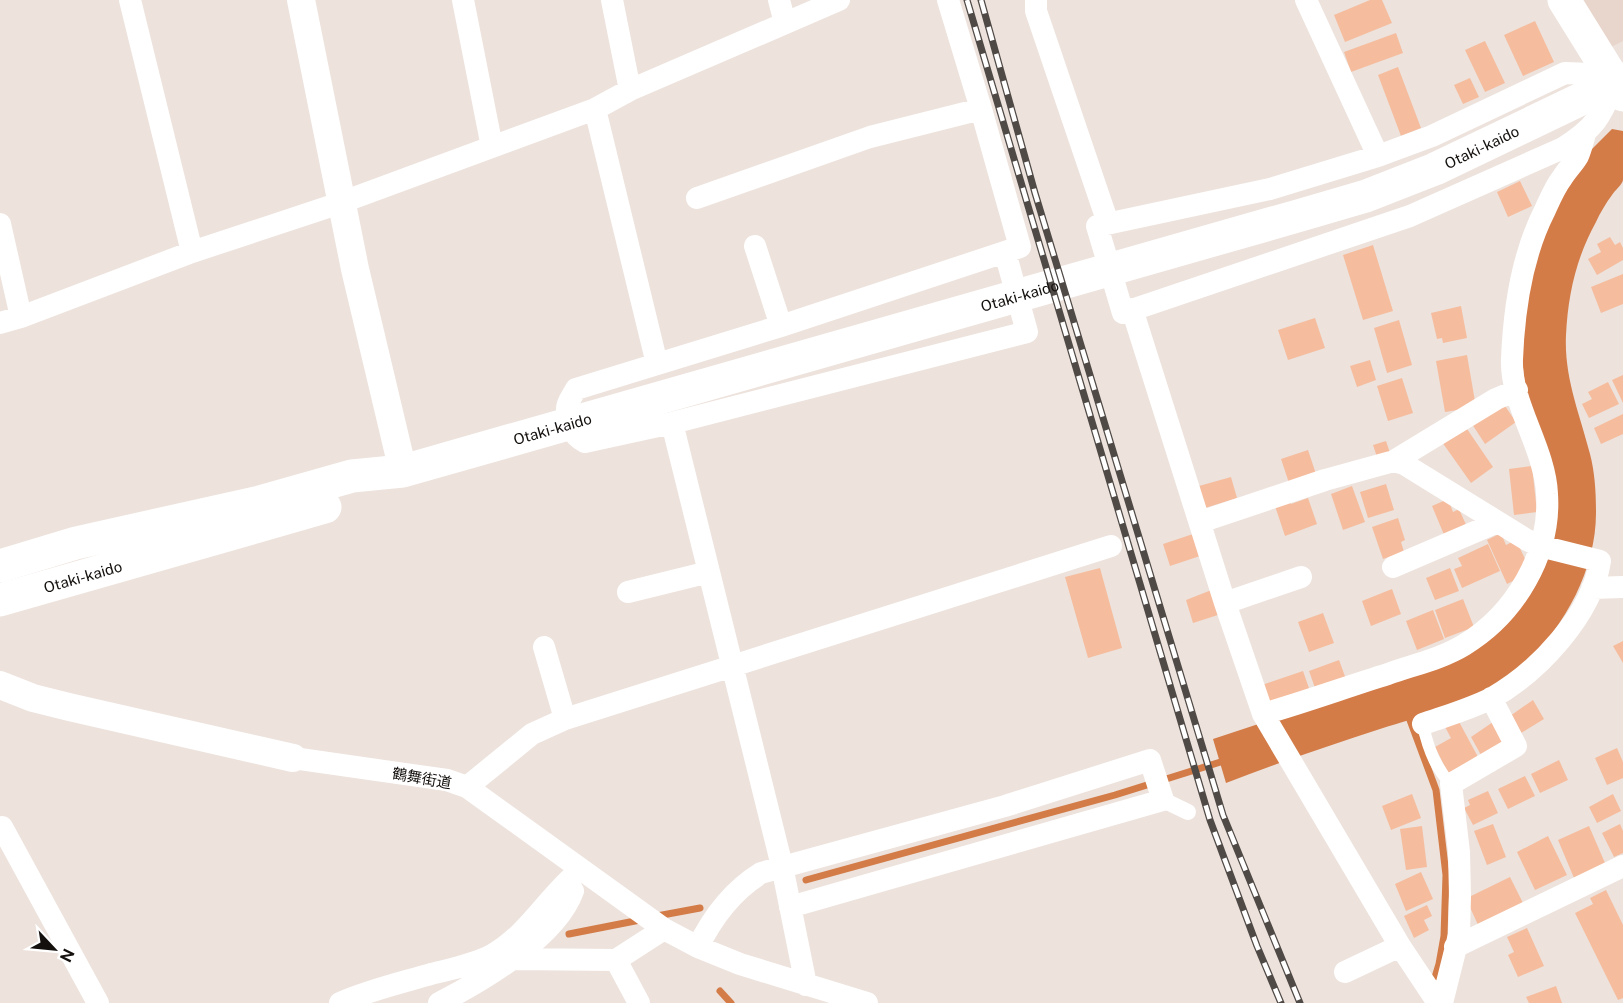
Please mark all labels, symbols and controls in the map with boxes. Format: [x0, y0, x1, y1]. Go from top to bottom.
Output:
street label: Otaki-kaido [1442, 122, 1522, 172]
street label: Otaki-kaido [979, 276, 1061, 314]
street label: Otaki-kaido [511, 409, 593, 448]
street label: Otaki-kaido [42, 557, 124, 596]
street label: 鶴舞街道 [391, 764, 453, 792]
north arrow [24, 919, 84, 979]
text: N [56, 946, 78, 965]

